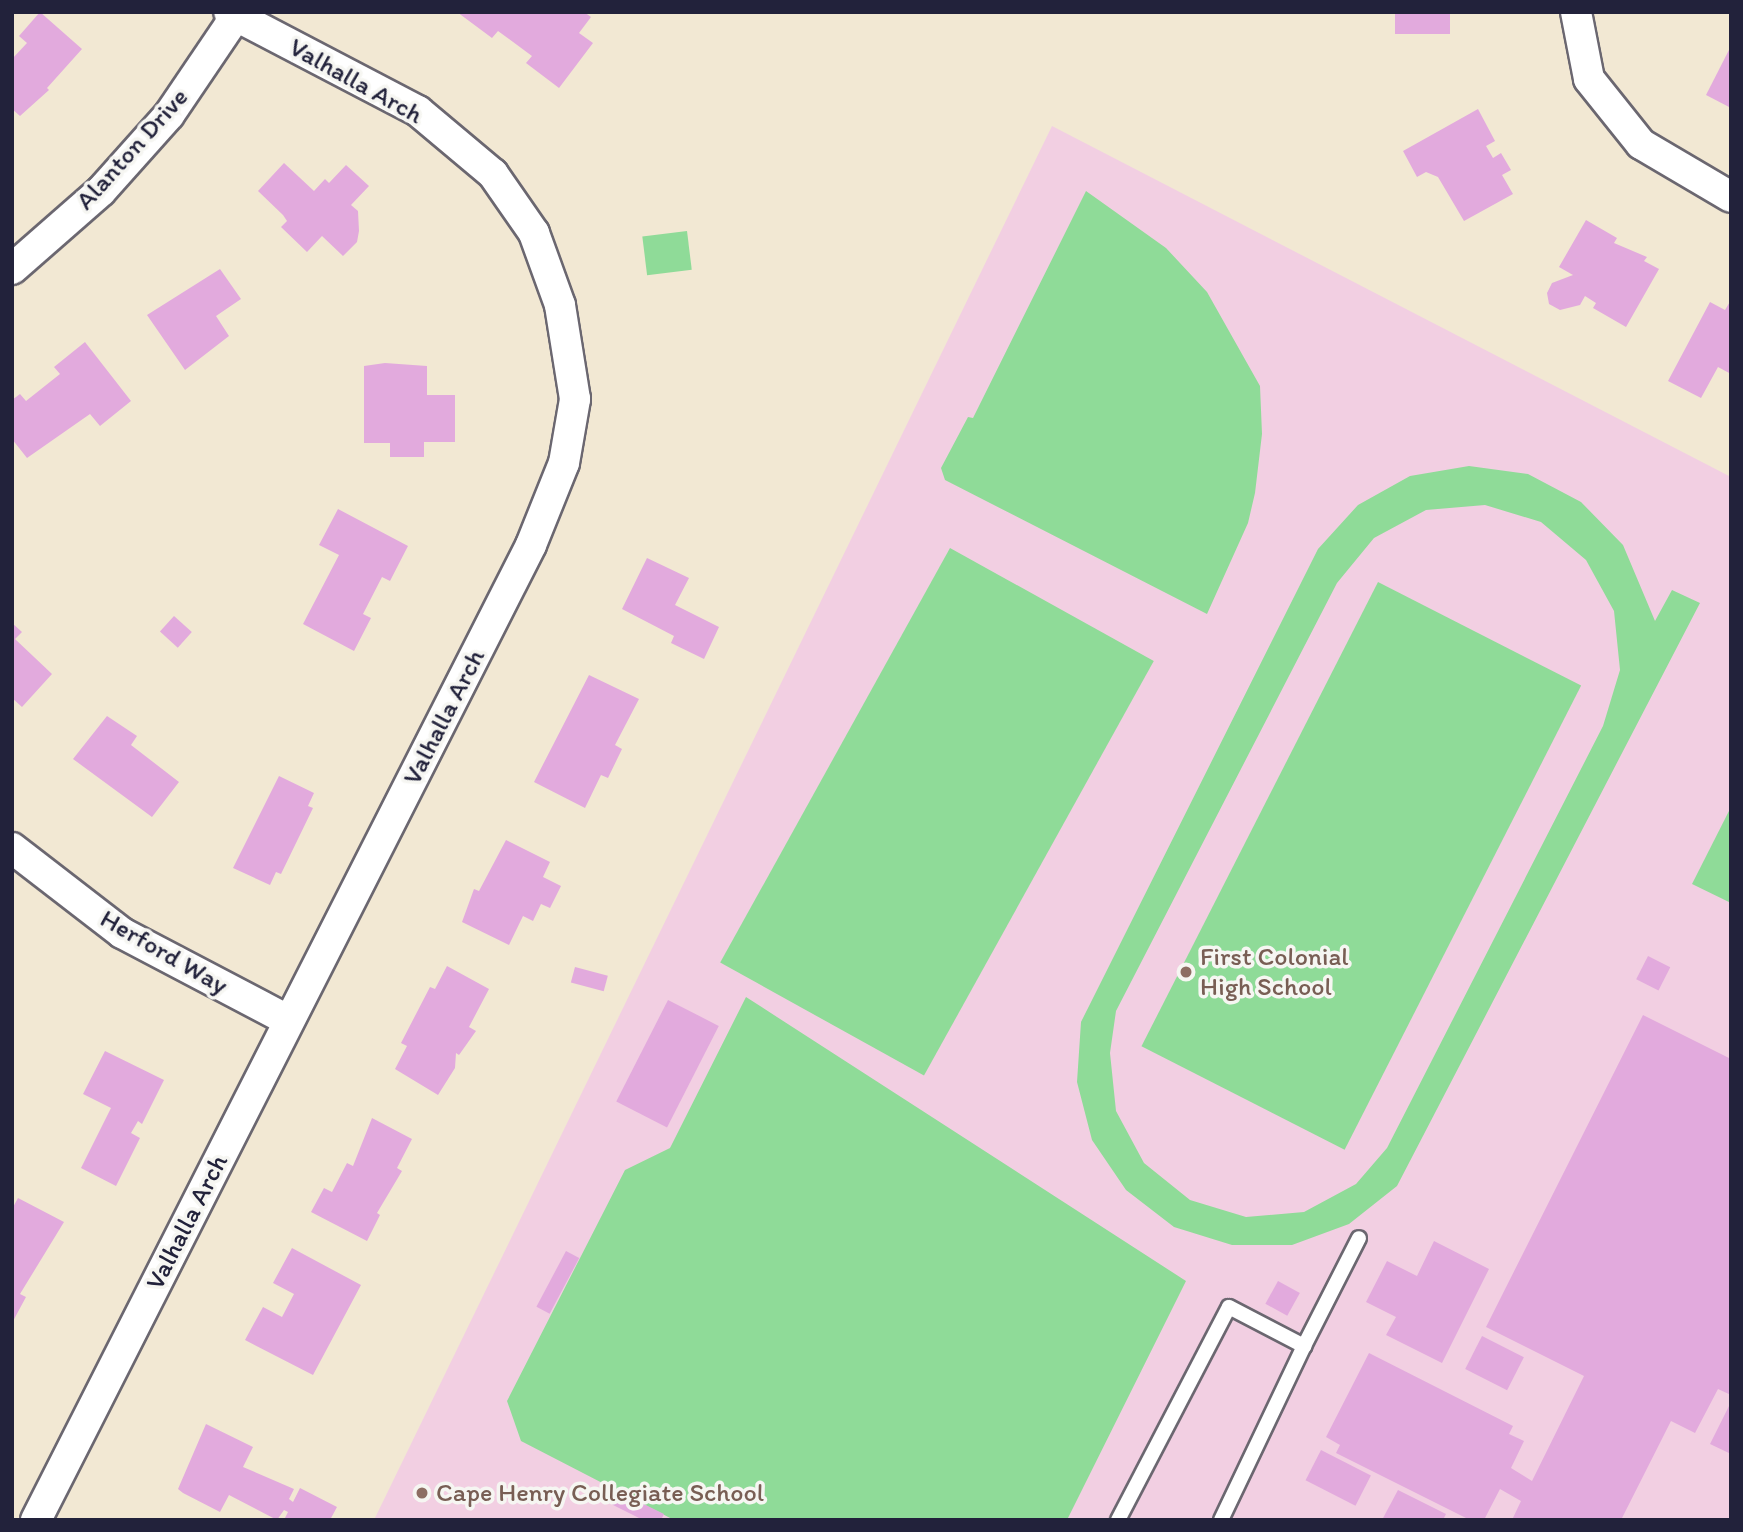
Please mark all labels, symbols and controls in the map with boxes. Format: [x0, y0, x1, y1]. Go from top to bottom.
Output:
street label: Valhalla Arch [284, 32, 428, 130]
street label: Alanton Drive [69, 82, 195, 216]
street label: Valhalla Arch [397, 644, 491, 790]
street label: Herford Way [95, 903, 233, 1001]
place label: First Colonial High School [1200, 941, 1349, 1002]
marker: First Colonial High School [1178, 964, 1194, 980]
street label: Valhalla Arch [140, 1149, 234, 1295]
place label: Cape Henry Collegiate School [436, 1477, 764, 1509]
marker: Cape Henry Collegiate School [414, 1485, 430, 1501]

